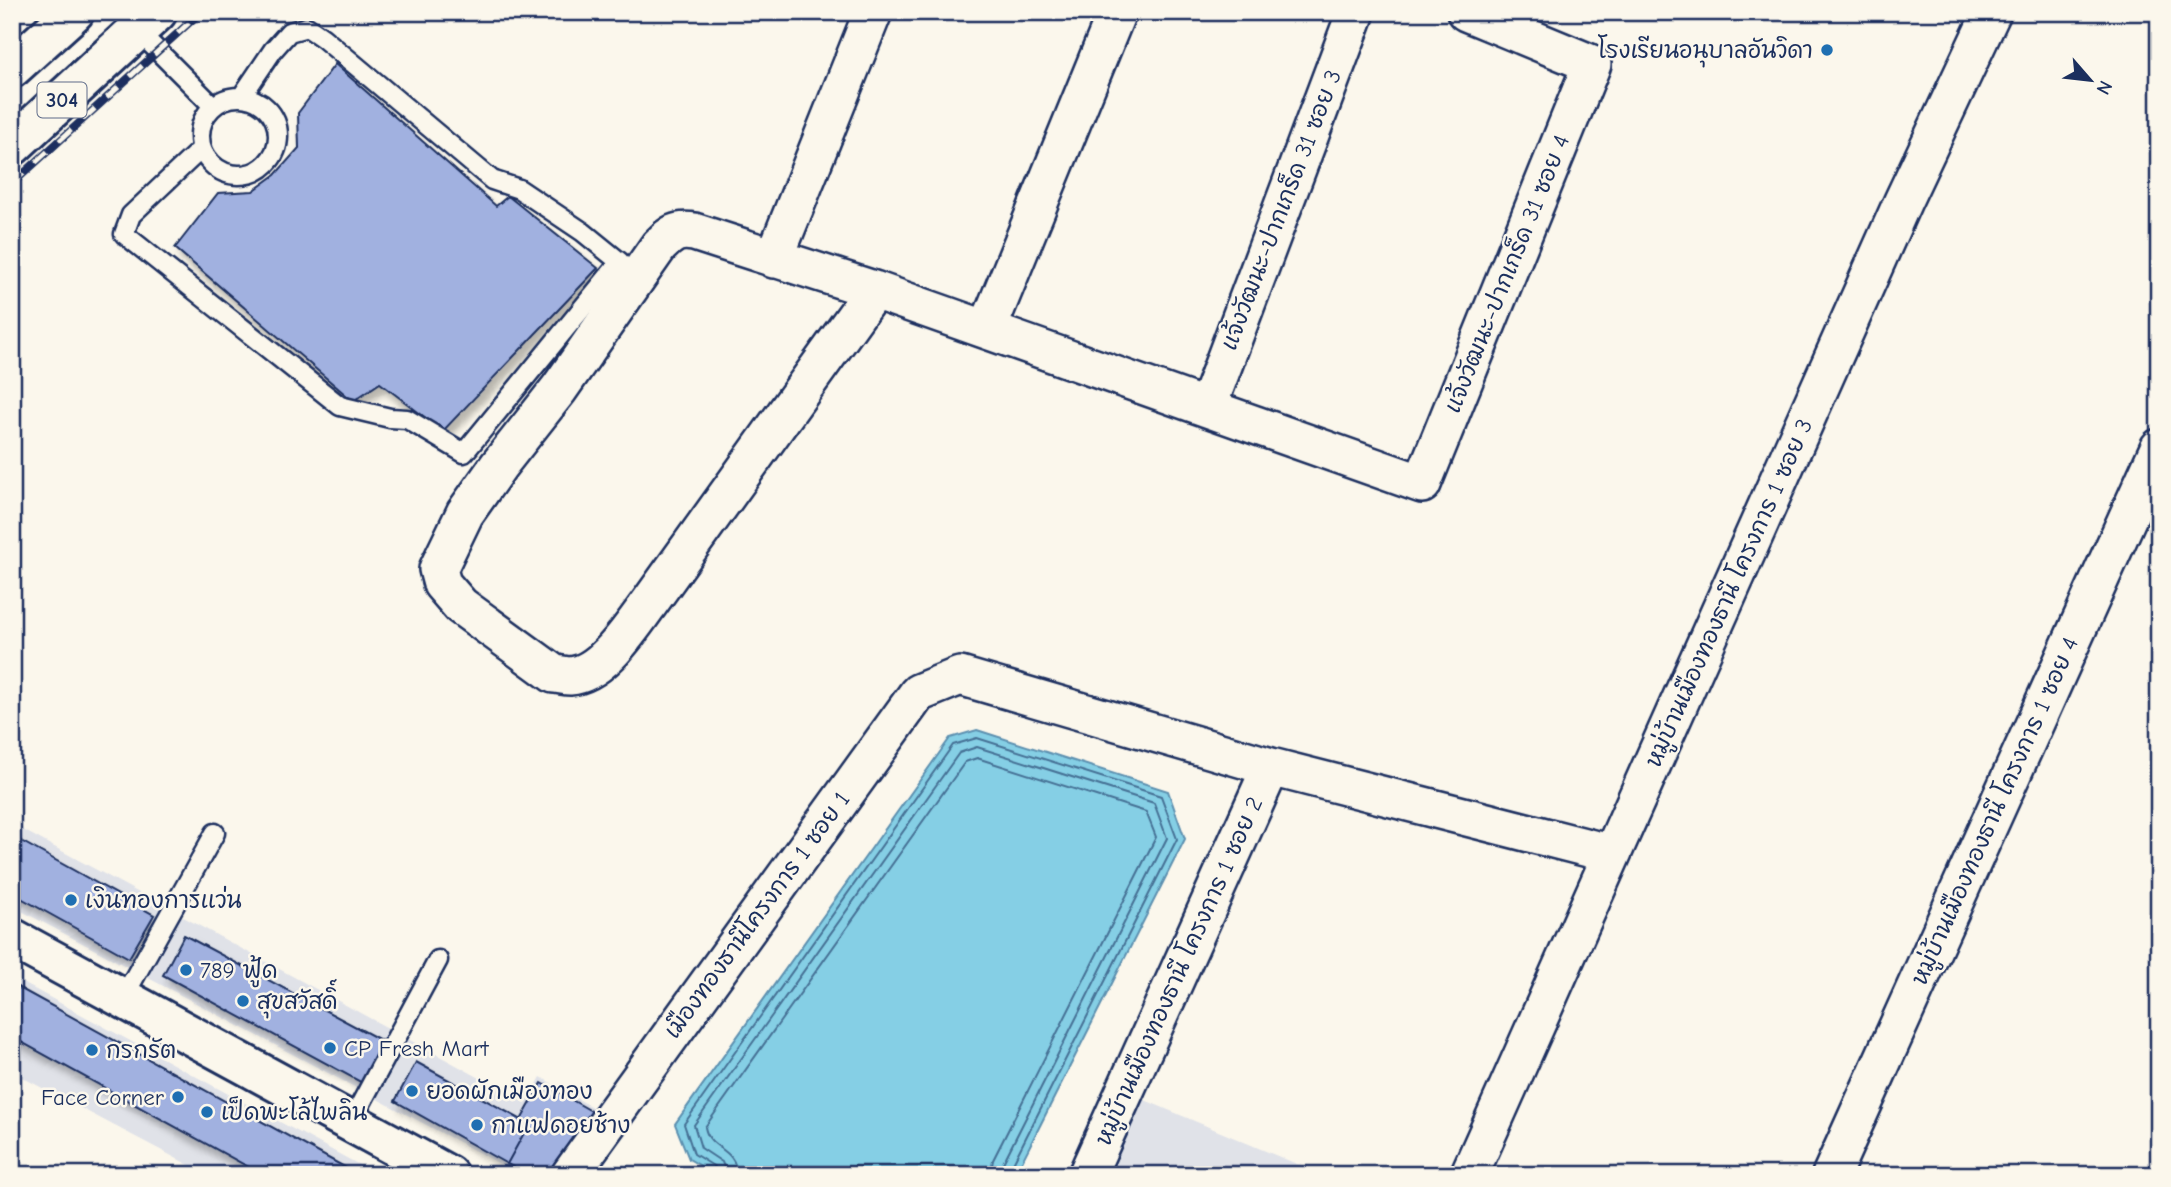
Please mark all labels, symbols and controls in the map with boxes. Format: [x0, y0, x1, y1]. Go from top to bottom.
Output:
place label: โรงเรียนอนุบาลอันวิดา [1598, 34, 1813, 68]
marker: โรงเรียนอนุบาลอันวิดา [1819, 42, 1835, 58]
north arrow [2056, 46, 2126, 116]
street label: แจ้งวัฒนะ-ปากเกร็ด 31 ซอย 3 [1213, 65, 1347, 354]
text: N [2092, 77, 2117, 98]
road number: 304 [38, 82, 86, 118]
street label: แจ้งวัฒนะ-ปากเกร็ด 31 ซอย 4 [1437, 130, 1575, 417]
street label: หมู่บ้านเมืองทองธานี โครงการ 1 ซอย 3 [1637, 414, 1822, 773]
street label: หมู่บ้านเมืองทองธานี โครงการ 1 ซอย 4 [1903, 632, 2088, 991]
street label: เมืองทองธานีโครงการ 1 ซอย 1 [656, 785, 855, 1043]
street label: หมู่บ้านเมืองทองธานี โครงการ 1 ซอย 2 [1087, 791, 1272, 1151]
place label: เงินทองการแว่น [85, 885, 242, 914]
marker: เงินทองการแว่น [63, 892, 79, 908]
place label: 789 ฟู้ด [200, 955, 278, 988]
marker: 789 ฟู้ด [178, 962, 194, 978]
place label: สุขสวัสดิ์ [257, 978, 338, 1019]
marker: สุขสวัสดิ์ [235, 993, 251, 1009]
place label: CP Fresh Mart [344, 1035, 490, 1062]
place label: กรกรัต [106, 1037, 176, 1064]
marker: CP Fresh Mart [322, 1040, 338, 1056]
marker: กรกรัต [84, 1042, 100, 1058]
place label: ยอดผักเมืองทอง [426, 1076, 593, 1105]
marker: ยอดผักเมืองทอง [404, 1083, 420, 1099]
place label: Face Corner [41, 1084, 165, 1111]
marker: Face Corner [170, 1089, 186, 1105]
place label: เป็ดพะโล้ไพลิน [221, 1096, 367, 1126]
marker: เป็ดพะโล้ไพลิน [199, 1104, 215, 1120]
place label: กาแฟดอยช้าง [491, 1110, 630, 1139]
marker: กาแฟดอยช้าง [469, 1117, 485, 1133]

